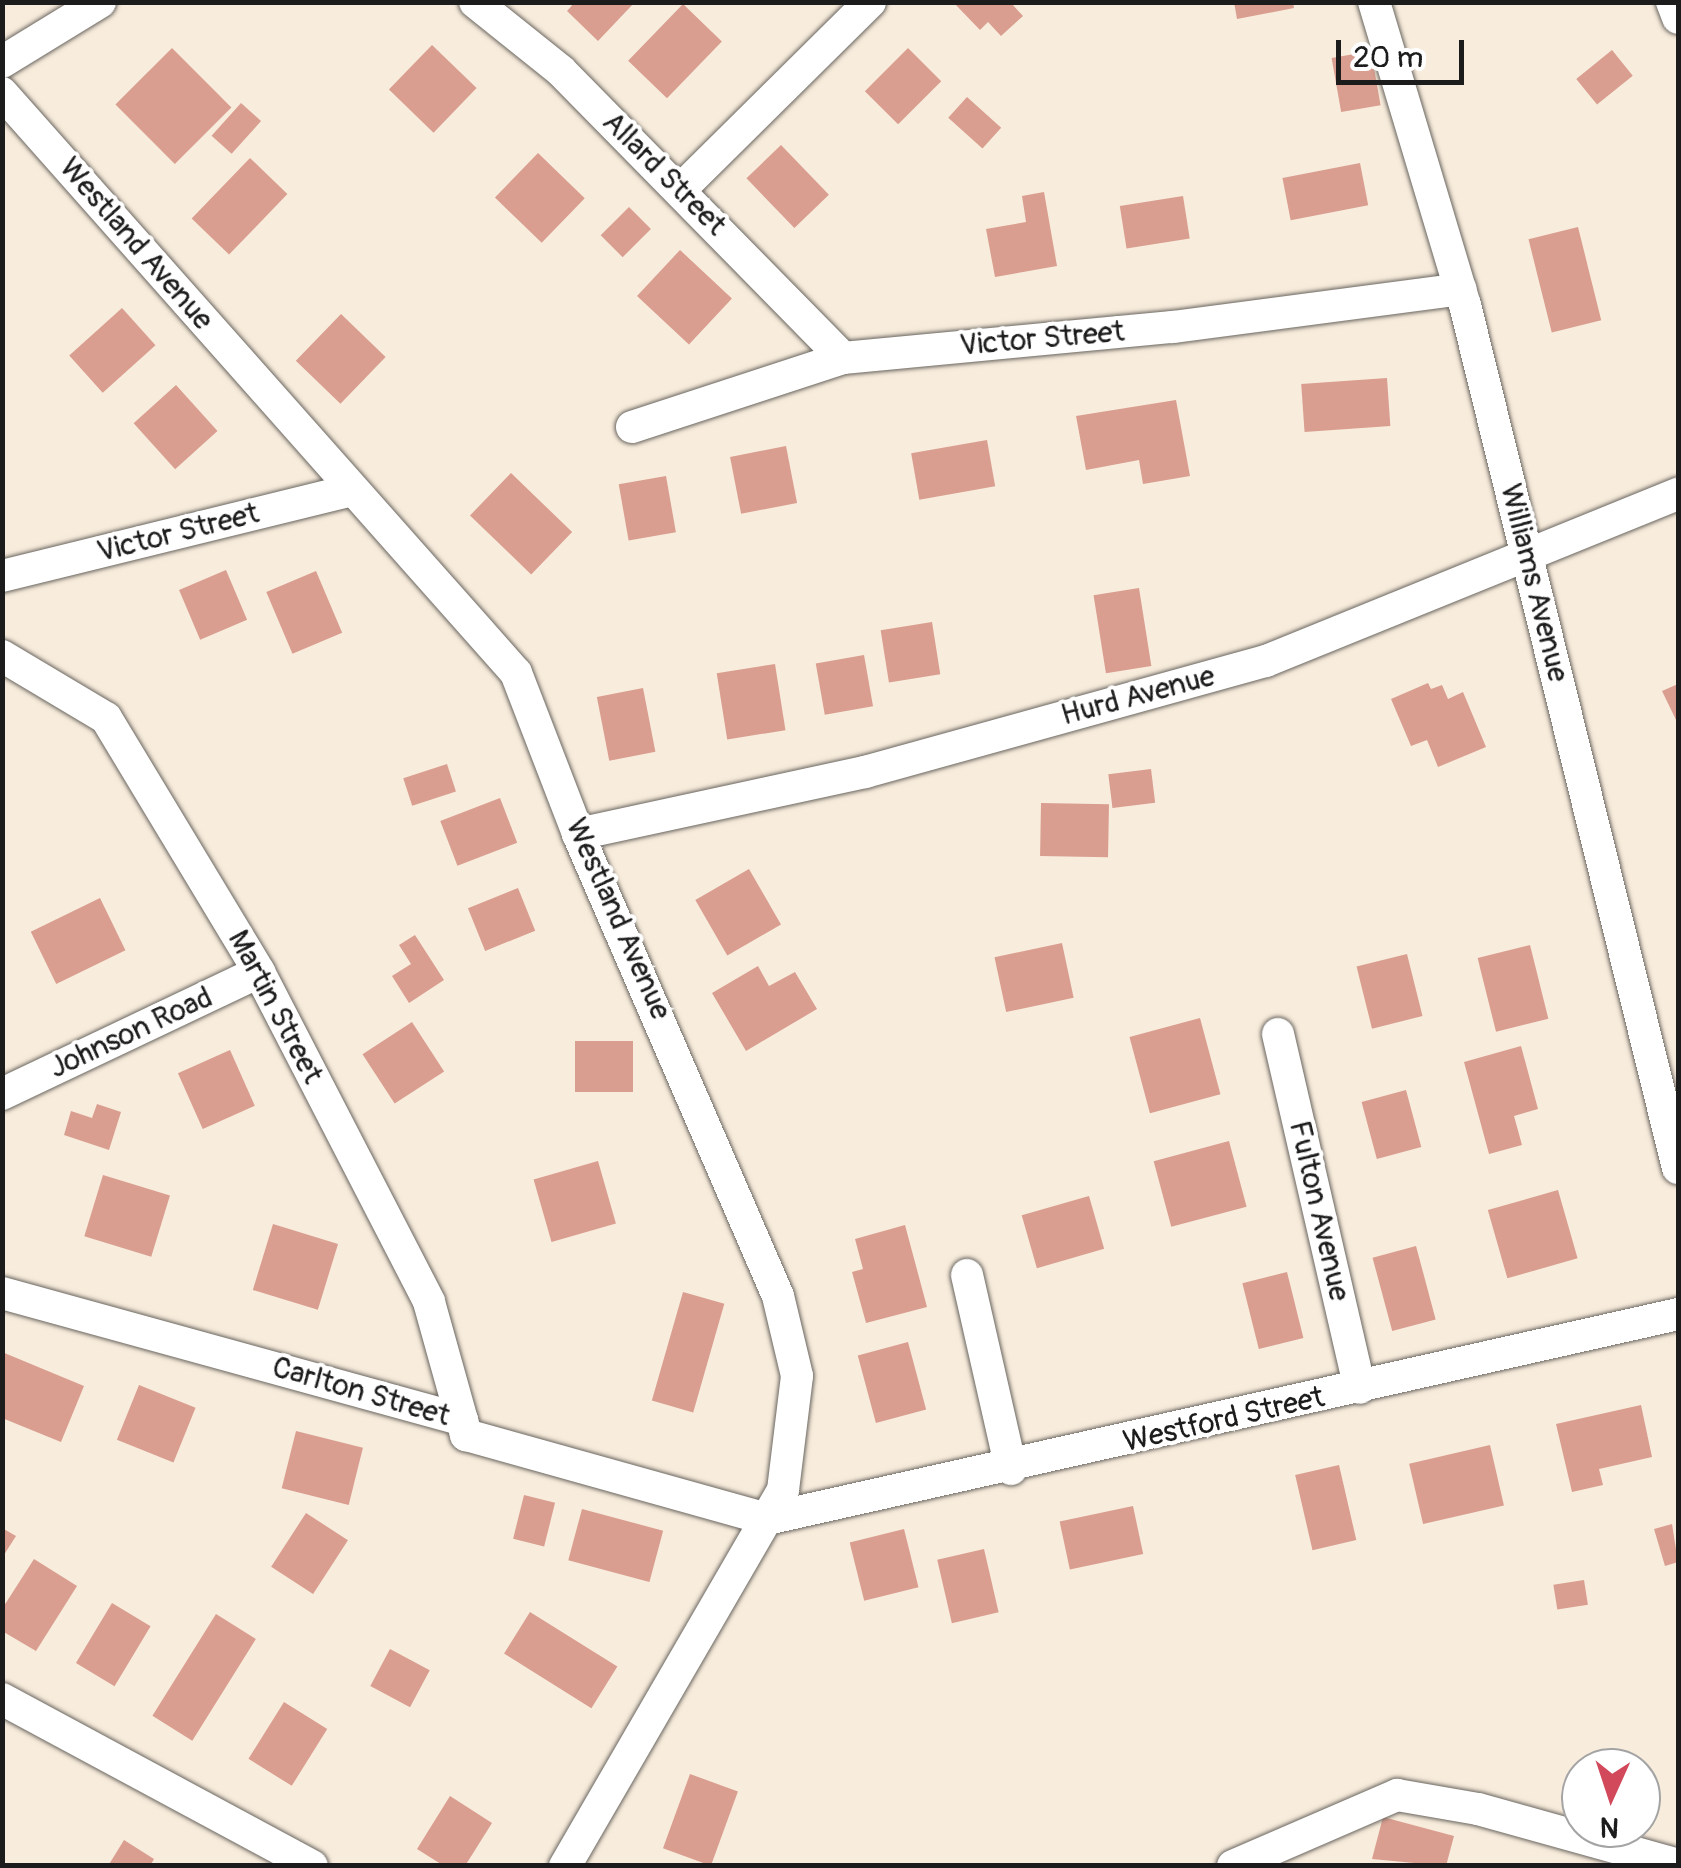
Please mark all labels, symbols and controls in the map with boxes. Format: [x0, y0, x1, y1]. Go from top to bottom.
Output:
scale bar [1341, 20, 1468, 82]
text: 20 m [1353, 39, 1423, 76]
street label: Allard Street [595, 105, 733, 243]
street label: Westland Avenue [51, 150, 221, 338]
street label: Victor Street [958, 314, 1126, 364]
street label: Williams Avenue [1492, 480, 1576, 686]
street label: Victor Street [93, 496, 263, 570]
street label: Hurd Avenue [1057, 658, 1219, 734]
street label: Westland Avenue [558, 813, 678, 1025]
street label: Martin Street [220, 924, 330, 1090]
street label: Johnson Road [44, 980, 218, 1086]
street label: Fulton Avenue [1281, 1117, 1357, 1305]
street label: Carlton Street [268, 1349, 454, 1435]
street label: Westford Street [1120, 1379, 1328, 1461]
north arrow [1561, 1748, 1661, 1848]
text: N [1599, 1808, 1620, 1844]

